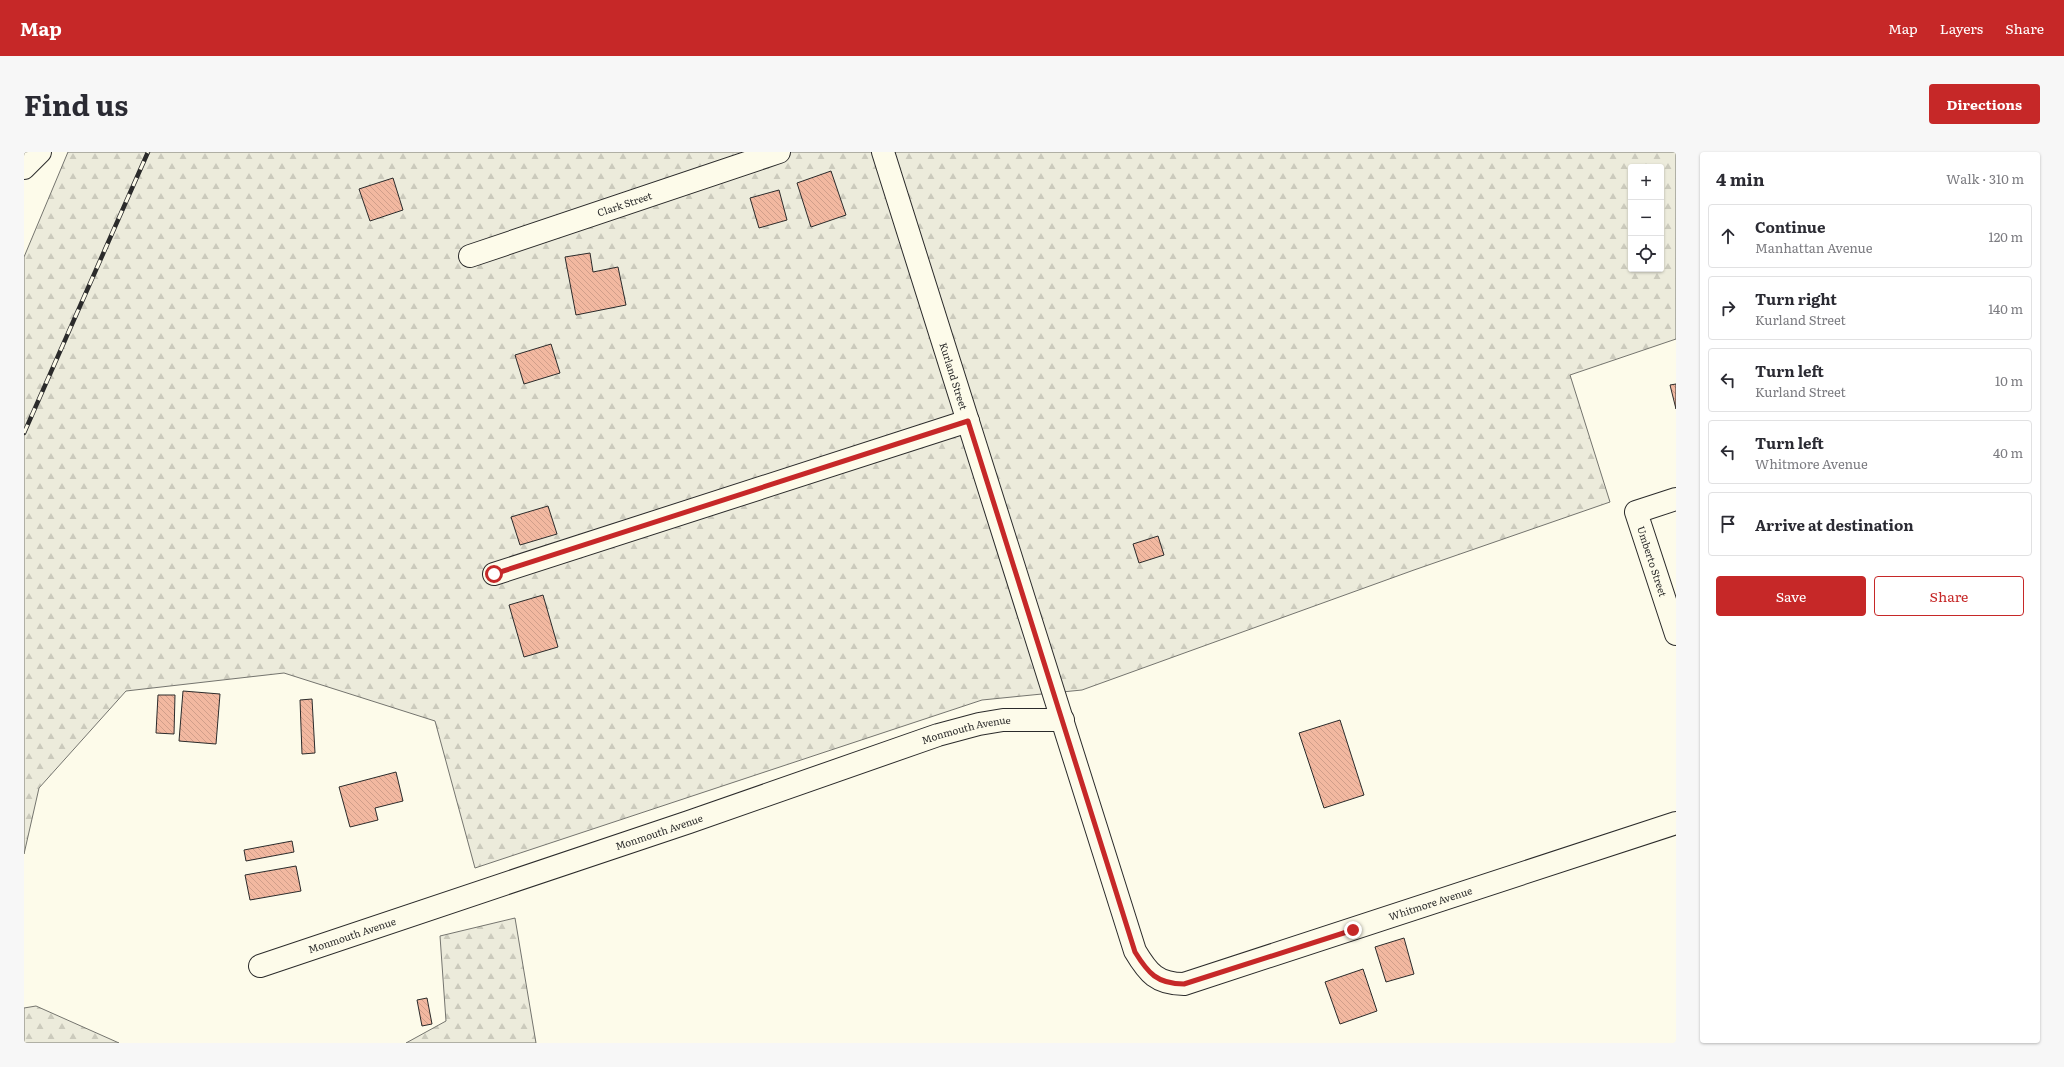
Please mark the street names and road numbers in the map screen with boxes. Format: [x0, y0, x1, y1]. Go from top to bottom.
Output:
street label: Clark Street [595, 187, 654, 220]
street label: Kurland Street [936, 340, 972, 412]
street label: Umberto Street [1634, 524, 1671, 599]
street label: Monmouth Avenue [919, 712, 1011, 747]
street label: Monmouth Avenue [613, 810, 705, 853]
street label: Whitmore Avenue [1387, 882, 1474, 924]
street label: Monmouth Avenue [306, 913, 398, 956]

